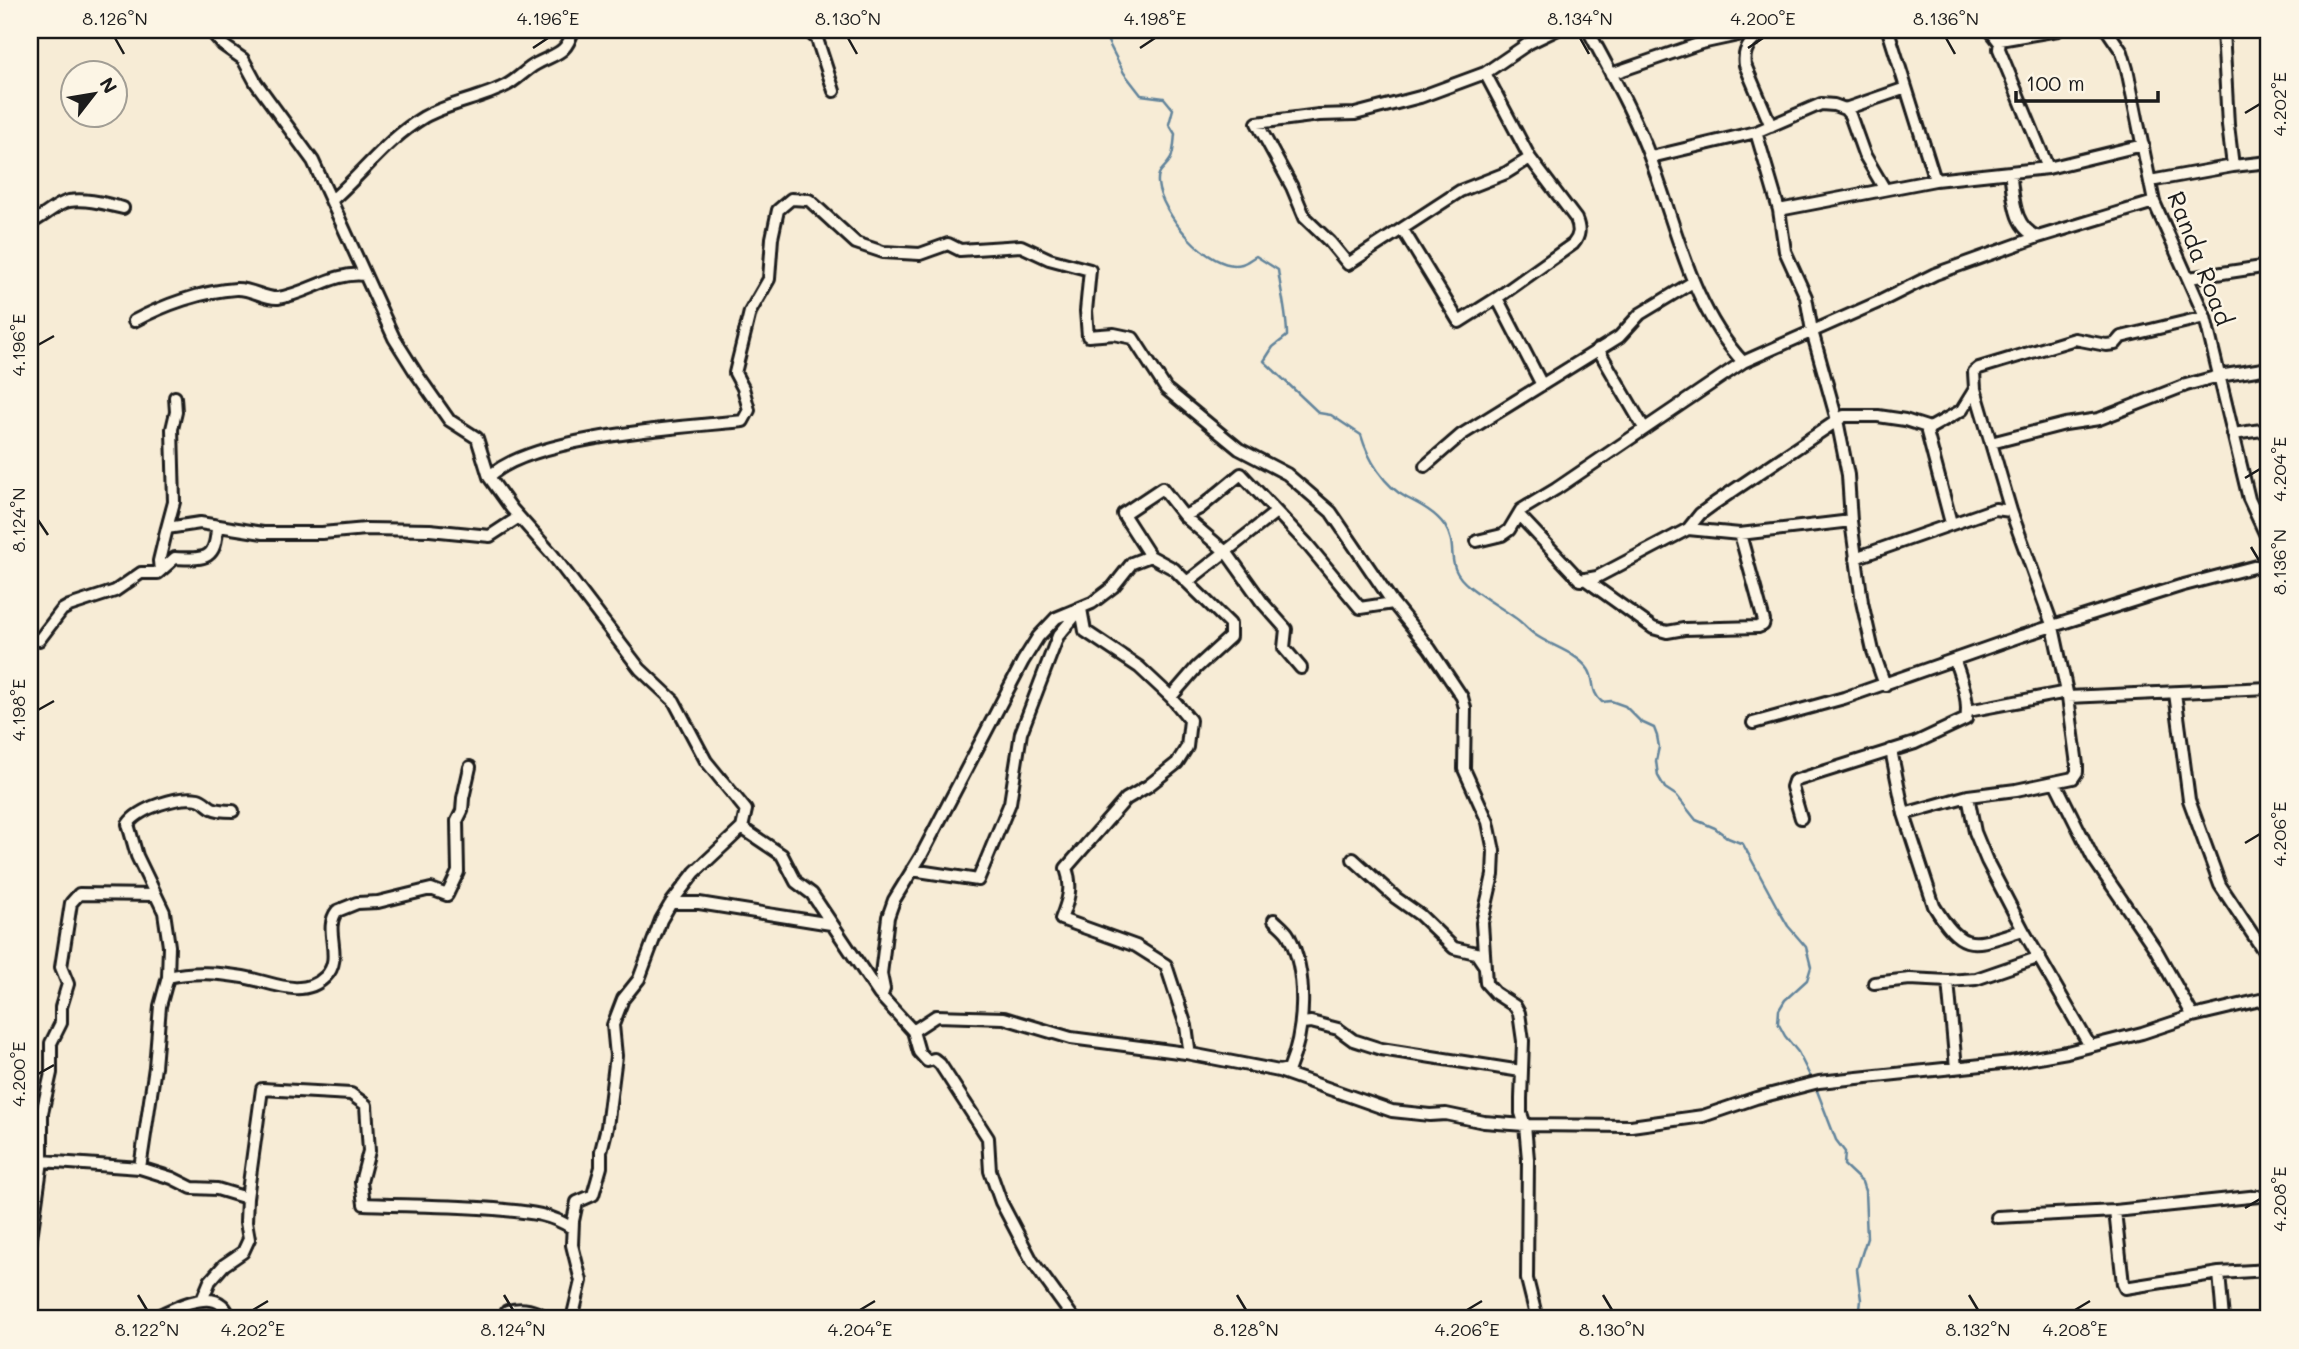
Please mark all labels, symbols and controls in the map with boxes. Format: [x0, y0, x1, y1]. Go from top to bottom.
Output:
text: 8.126°N [82, 6, 148, 30]
text: 4.196°E [517, 6, 579, 30]
text: 8.130°N [815, 6, 881, 30]
text: 4.198°E [1124, 6, 1186, 30]
text: 8.134°N [1547, 6, 1613, 30]
text: 4.200°E [1730, 6, 1796, 30]
text: 8.136°N [1913, 6, 1979, 30]
north arrow [60, 60, 130, 130]
scale bar [2016, 60, 2157, 104]
text: 100 m [2026, 69, 2085, 96]
text: N [95, 72, 123, 98]
text: 4.202°E [2267, 72, 2291, 136]
street label: Randa Road [2161, 187, 2241, 329]
text: 4.196°E [6, 314, 30, 376]
text: 4.204°E [2267, 437, 2291, 501]
text: 8.124°N [6, 487, 30, 553]
text: 8.136°N [2267, 529, 2291, 595]
text: 4.198°E [6, 679, 30, 741]
text: 4.206°E [2267, 801, 2291, 867]
text: 4.200°E [6, 1041, 30, 1107]
text: 4.208°E [2267, 1166, 2291, 1232]
text: 8.122°N [115, 1317, 179, 1341]
text: 4.202°E [221, 1317, 285, 1341]
text: 8.124°N [480, 1317, 546, 1341]
text: 4.204°E [828, 1317, 892, 1341]
text: 8.128°N [1213, 1317, 1279, 1341]
text: 4.206°E [1434, 1317, 1500, 1341]
text: 8.130°N [1579, 1317, 1645, 1341]
text: 8.132°N [1945, 1317, 2011, 1341]
text: 4.208°E [2042, 1317, 2108, 1341]

